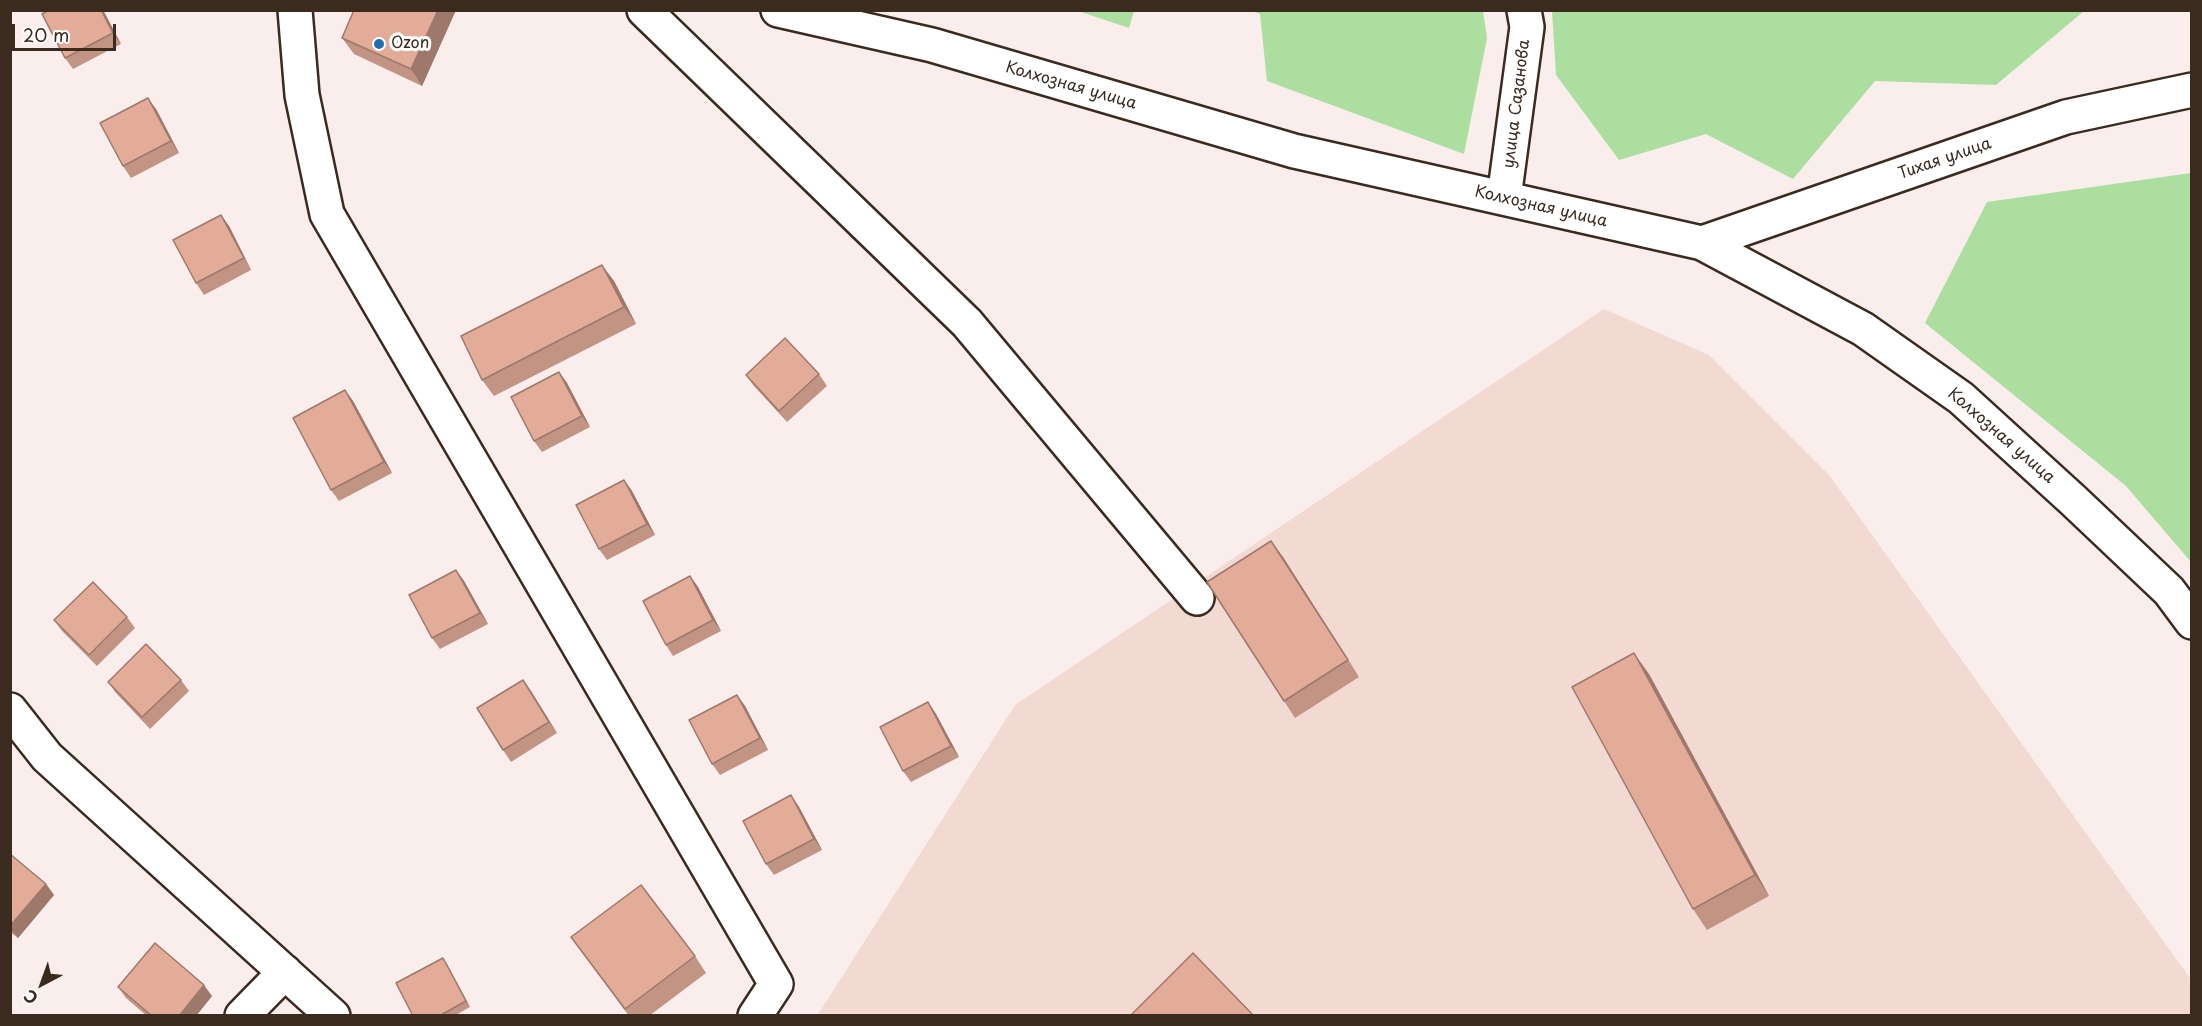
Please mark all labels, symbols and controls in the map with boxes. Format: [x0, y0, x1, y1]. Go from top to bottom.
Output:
scale bar [15, 12, 118, 50]
text: 20 m [23, 21, 69, 48]
place label: Ozon [391, 34, 429, 54]
marker: Ozon [372, 37, 386, 51]
street label: улица Сазанова [1500, 39, 1534, 169]
street label: Колхозная улица [1003, 58, 1139, 114]
street label: Тихая улица [1896, 134, 1994, 184]
street label: Колхозная улица [1473, 182, 1609, 232]
street label: Колхозная улица [1944, 384, 2058, 488]
north arrow [12, 954, 72, 1014]
text: С [18, 985, 43, 1011]

